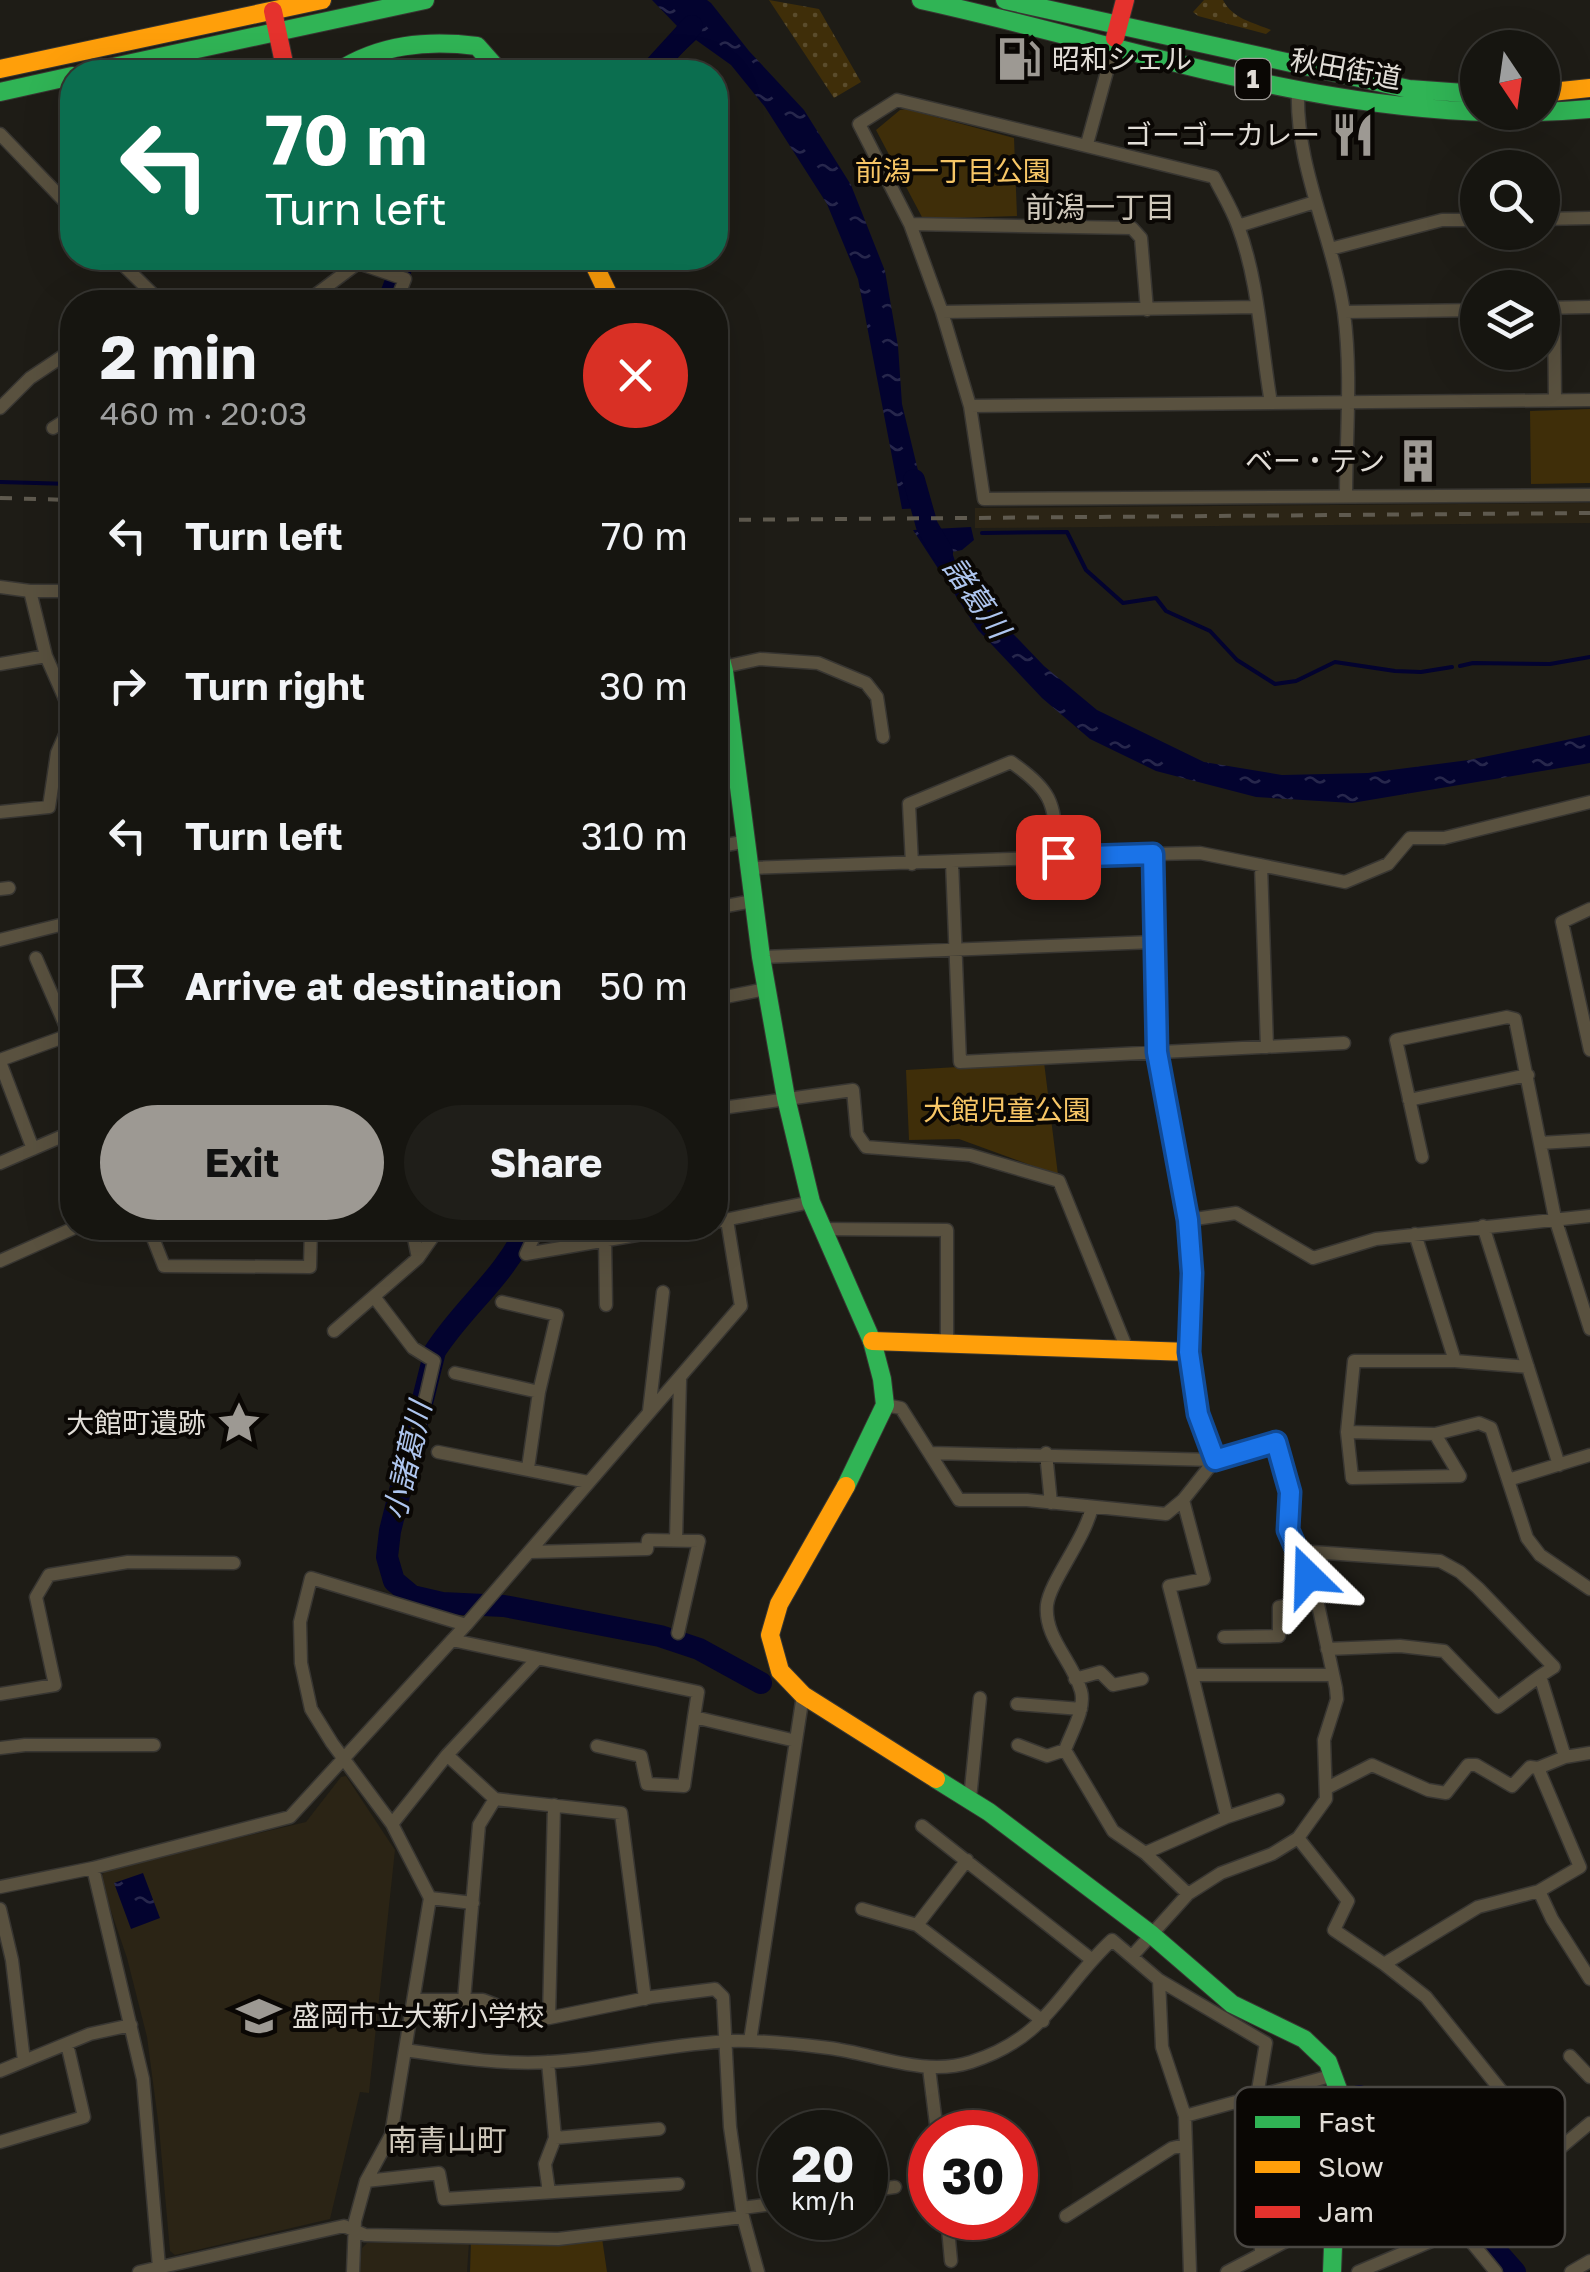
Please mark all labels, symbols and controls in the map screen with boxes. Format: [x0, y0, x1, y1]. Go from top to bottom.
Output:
north arrow [1460, 30, 1560, 130]
map controls [1460, 30, 1560, 370]
fuel station icon: 昭和シェル [995, 35, 1043, 83]
place label: 昭和シェル [1052, 42, 1192, 75]
street label: 秋田街道 [1288, 43, 1404, 94]
road number: 1 [1236, 59, 1270, 99]
text: 70 m [265, 96, 427, 180]
icon: left [100, 100, 230, 230]
restaurant icon: ゴーゴーカレー [1329, 111, 1377, 159]
place label: ゴーゴーカレー [1124, 118, 1320, 151]
button: search [1460, 150, 1560, 250]
park label: 前潟一丁目公園 [855, 154, 1051, 187]
text: Turn left [265, 181, 447, 235]
district label: 前潟一丁目 [1025, 189, 1175, 225]
button: layers [1460, 270, 1560, 370]
text: 2 min [100, 320, 257, 392]
button: close [583, 323, 688, 428]
text: 460 m · 20:03 [100, 394, 307, 432]
building icon: ベー・テン [1394, 437, 1442, 485]
place label: ベー・テン [1245, 444, 1385, 477]
icon: left [100, 508, 155, 563]
text: Turn left [185, 513, 343, 558]
text: 70 m [601, 513, 688, 558]
water label: 諸葛川 [936, 550, 1019, 647]
icon: right [100, 658, 155, 713]
text: Turn right [185, 663, 365, 708]
text: 30 m [599, 663, 688, 708]
icon: left [100, 808, 155, 863]
text: Turn left [185, 813, 343, 858]
text: 310 m [581, 813, 688, 858]
pin [1016, 815, 1101, 900]
icon: arrive [1031, 830, 1086, 885]
icon: arrive [100, 958, 155, 1013]
text: Arrive at destination [185, 963, 562, 1008]
text: 50 m [599, 963, 688, 1008]
park label: 大館児童公園 [923, 1093, 1091, 1126]
button: Exit [100, 1105, 384, 1220]
button: Share [404, 1105, 688, 1220]
water label: 小諸葛川 [376, 1395, 439, 1523]
place icon: 大館町遺跡 [215, 1399, 263, 1447]
place label: 大館町遺跡 [66, 1406, 206, 1439]
position arrow [1256, 1524, 1360, 1628]
school or university icon: 盛岡市立大新小学校 [235, 1992, 283, 2040]
place label: 盛岡市立大新小学校 [292, 1999, 544, 2032]
legend [1235, 2087, 1565, 2247]
text: Fast [1318, 2105, 1376, 2138]
speed limit sign: 30 [908, 2110, 1038, 2240]
district label: 南青山町 [387, 2122, 507, 2158]
text: 20 [791, 2133, 854, 2193]
text: Slow [1318, 2150, 1384, 2183]
text: km/h [791, 2185, 855, 2216]
text: Jam [1318, 2195, 1374, 2228]

